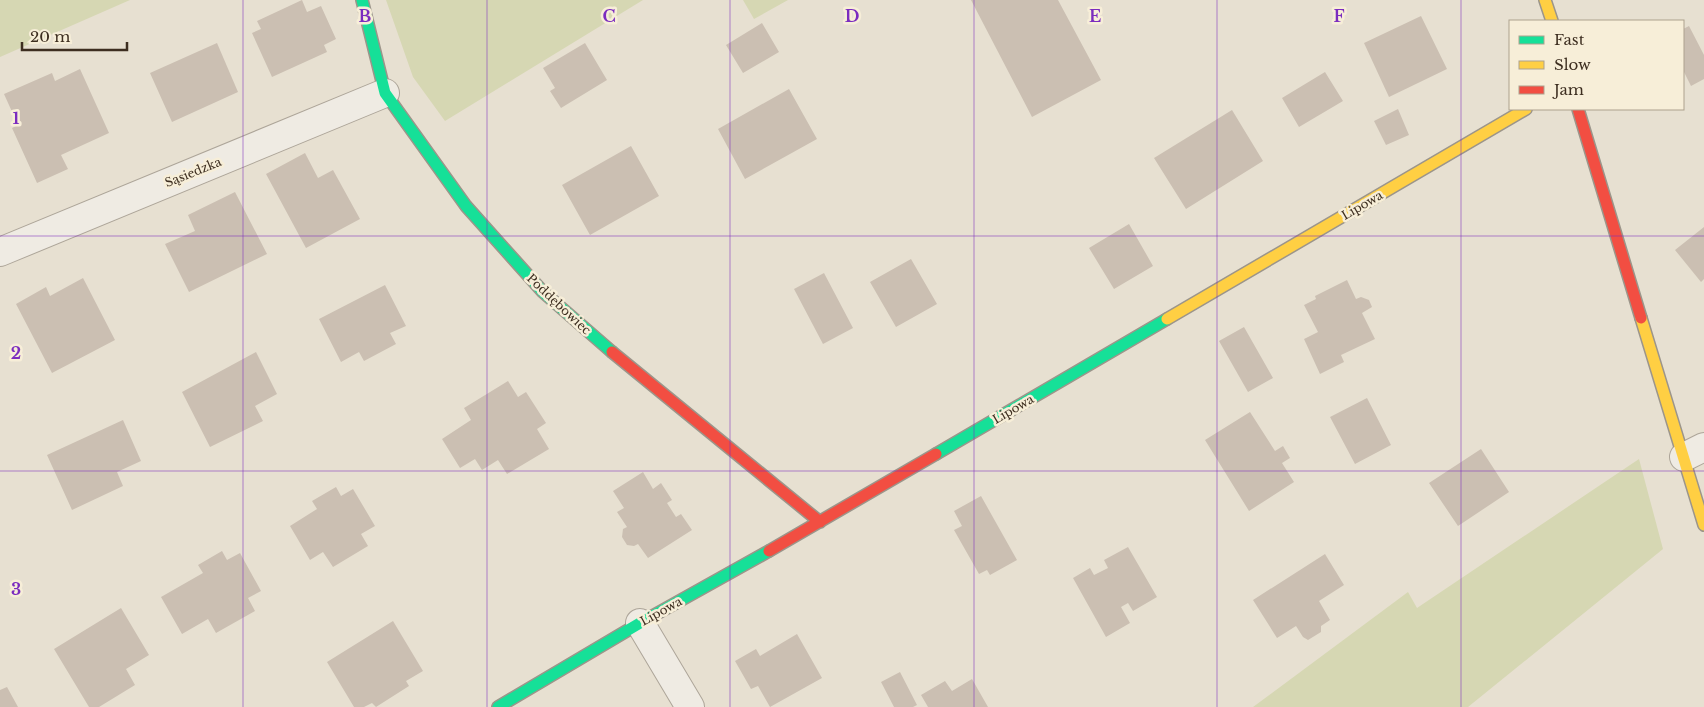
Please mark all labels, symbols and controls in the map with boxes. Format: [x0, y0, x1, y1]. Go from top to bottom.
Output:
text: B [359, 6, 372, 26]
text: C [602, 6, 616, 26]
text: D [845, 6, 859, 26]
text: E [1089, 6, 1101, 26]
text: F [1333, 6, 1345, 26]
scale bar [22, 20, 128, 52]
legend [1509, 20, 1684, 110]
text: 20 m [30, 27, 70, 46]
text: Fast [1554, 30, 1585, 49]
text: Slow [1554, 55, 1591, 74]
text: Jam [1552, 80, 1584, 99]
text: 1 [13, 108, 20, 128]
street label: Sąsiedzka [163, 154, 224, 190]
street label: Lipowa [1339, 187, 1386, 223]
street label: Poddębowiec [524, 271, 594, 338]
text: 2 [11, 343, 21, 363]
street label: Lipowa [990, 391, 1037, 427]
text: 3 [11, 579, 21, 599]
street label: Lipowa [638, 593, 685, 629]

